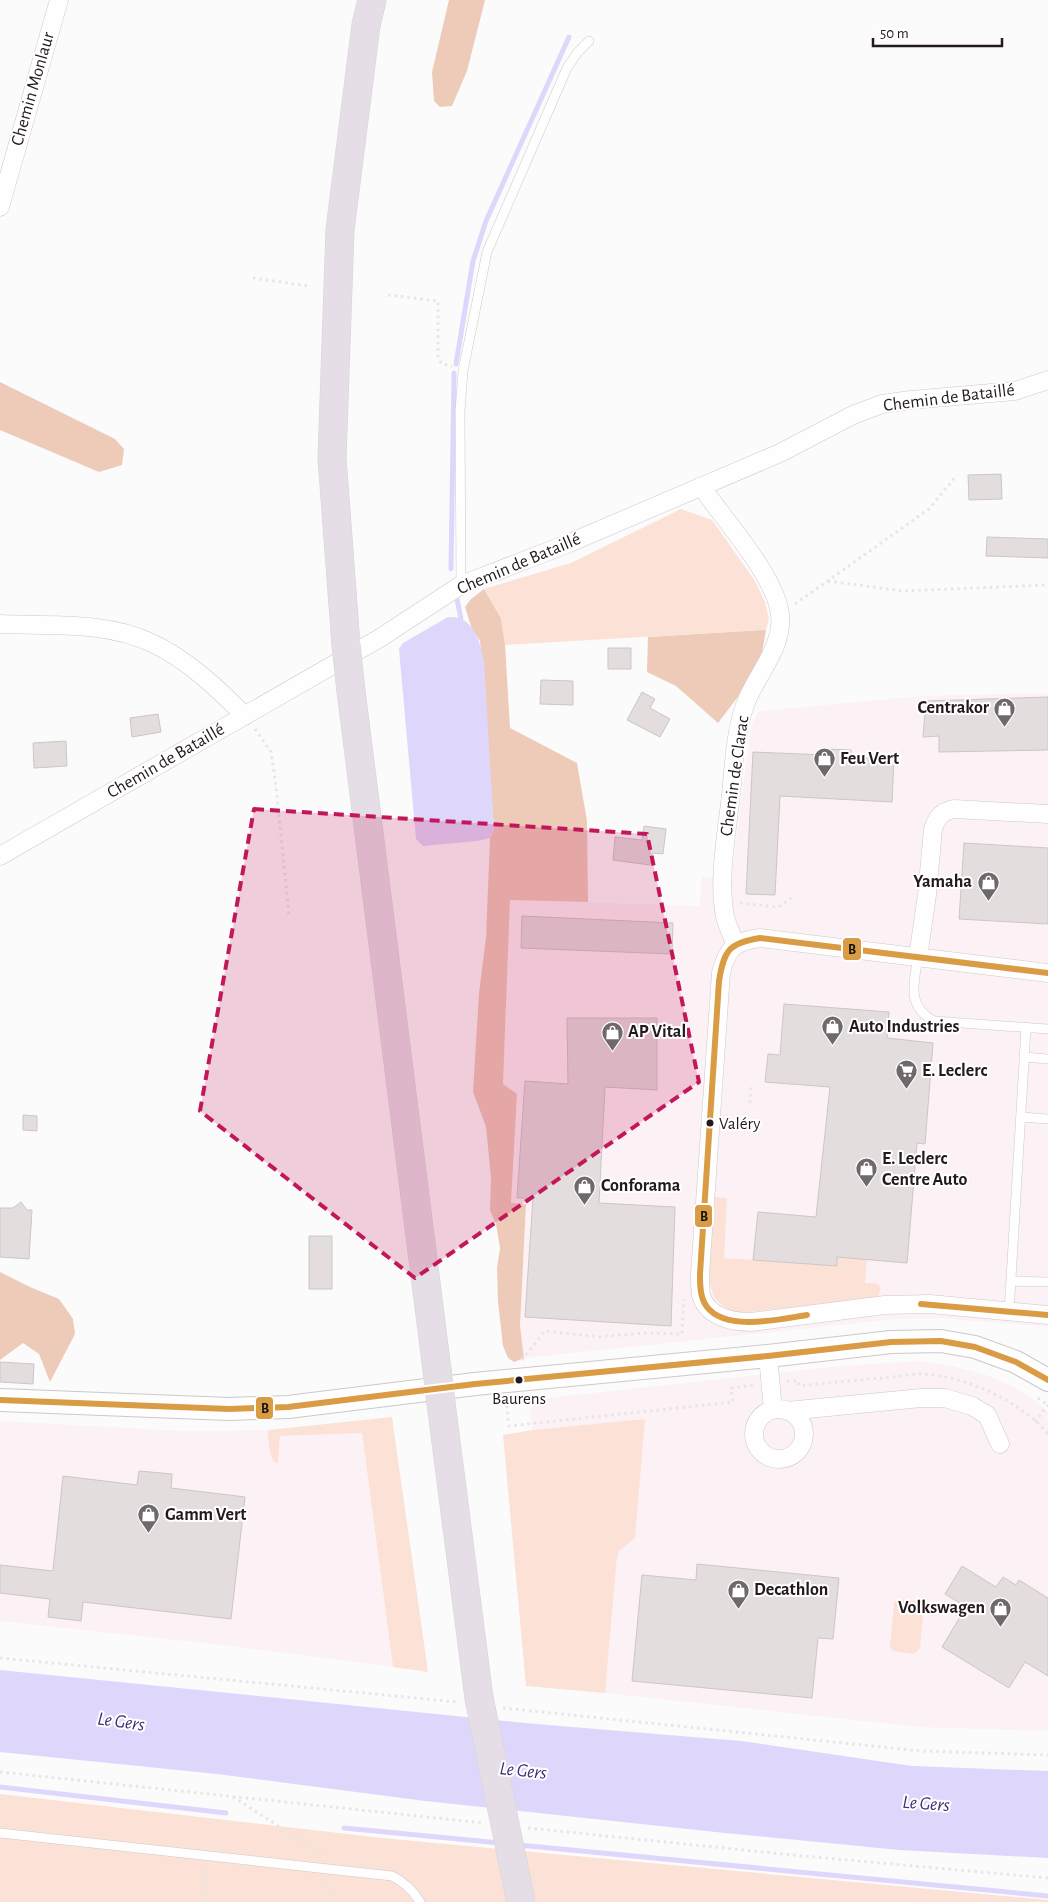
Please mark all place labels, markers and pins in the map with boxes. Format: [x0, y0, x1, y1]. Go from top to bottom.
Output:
shop icon: Centrakor [993, 696, 1017, 727]
place label: Centrakor [917, 699, 990, 717]
shop icon: Feu Vert [812, 747, 836, 778]
place label: Feu Vert [840, 750, 899, 768]
shop icon: Yamaha [976, 870, 1000, 901]
place label: Yamaha [913, 873, 972, 891]
shop icon: Auto Industries [821, 1015, 845, 1046]
place label: Auto Industries [849, 1018, 959, 1036]
shop icon: AP Vital [600, 1020, 624, 1051]
place label: AP Vital [628, 1023, 686, 1041]
supermarket icon: E. Leclerc [894, 1059, 918, 1090]
place label: E. Leclerc [922, 1062, 988, 1080]
place label: Valéry [719, 1115, 761, 1133]
marker: Valéry [705, 1118, 715, 1128]
place label: E. Leclerc Centre Auto [882, 1150, 967, 1189]
shop icon: E. Leclerc Centre Auto [854, 1157, 878, 1188]
shop icon: Conforama [573, 1174, 597, 1205]
place label: Conforama [601, 1177, 681, 1195]
marker: Baurens [514, 1375, 524, 1385]
place label: Baurens [492, 1390, 546, 1407]
shop icon: Gamm Vert [137, 1503, 161, 1534]
place label: Gamm Vert [165, 1506, 246, 1524]
shop icon: Decathlon [726, 1578, 750, 1609]
place label: Decathlon [754, 1581, 828, 1599]
shop icon: Volkswagen [989, 1596, 1013, 1627]
place label: Volkswagen [898, 1599, 985, 1617]

